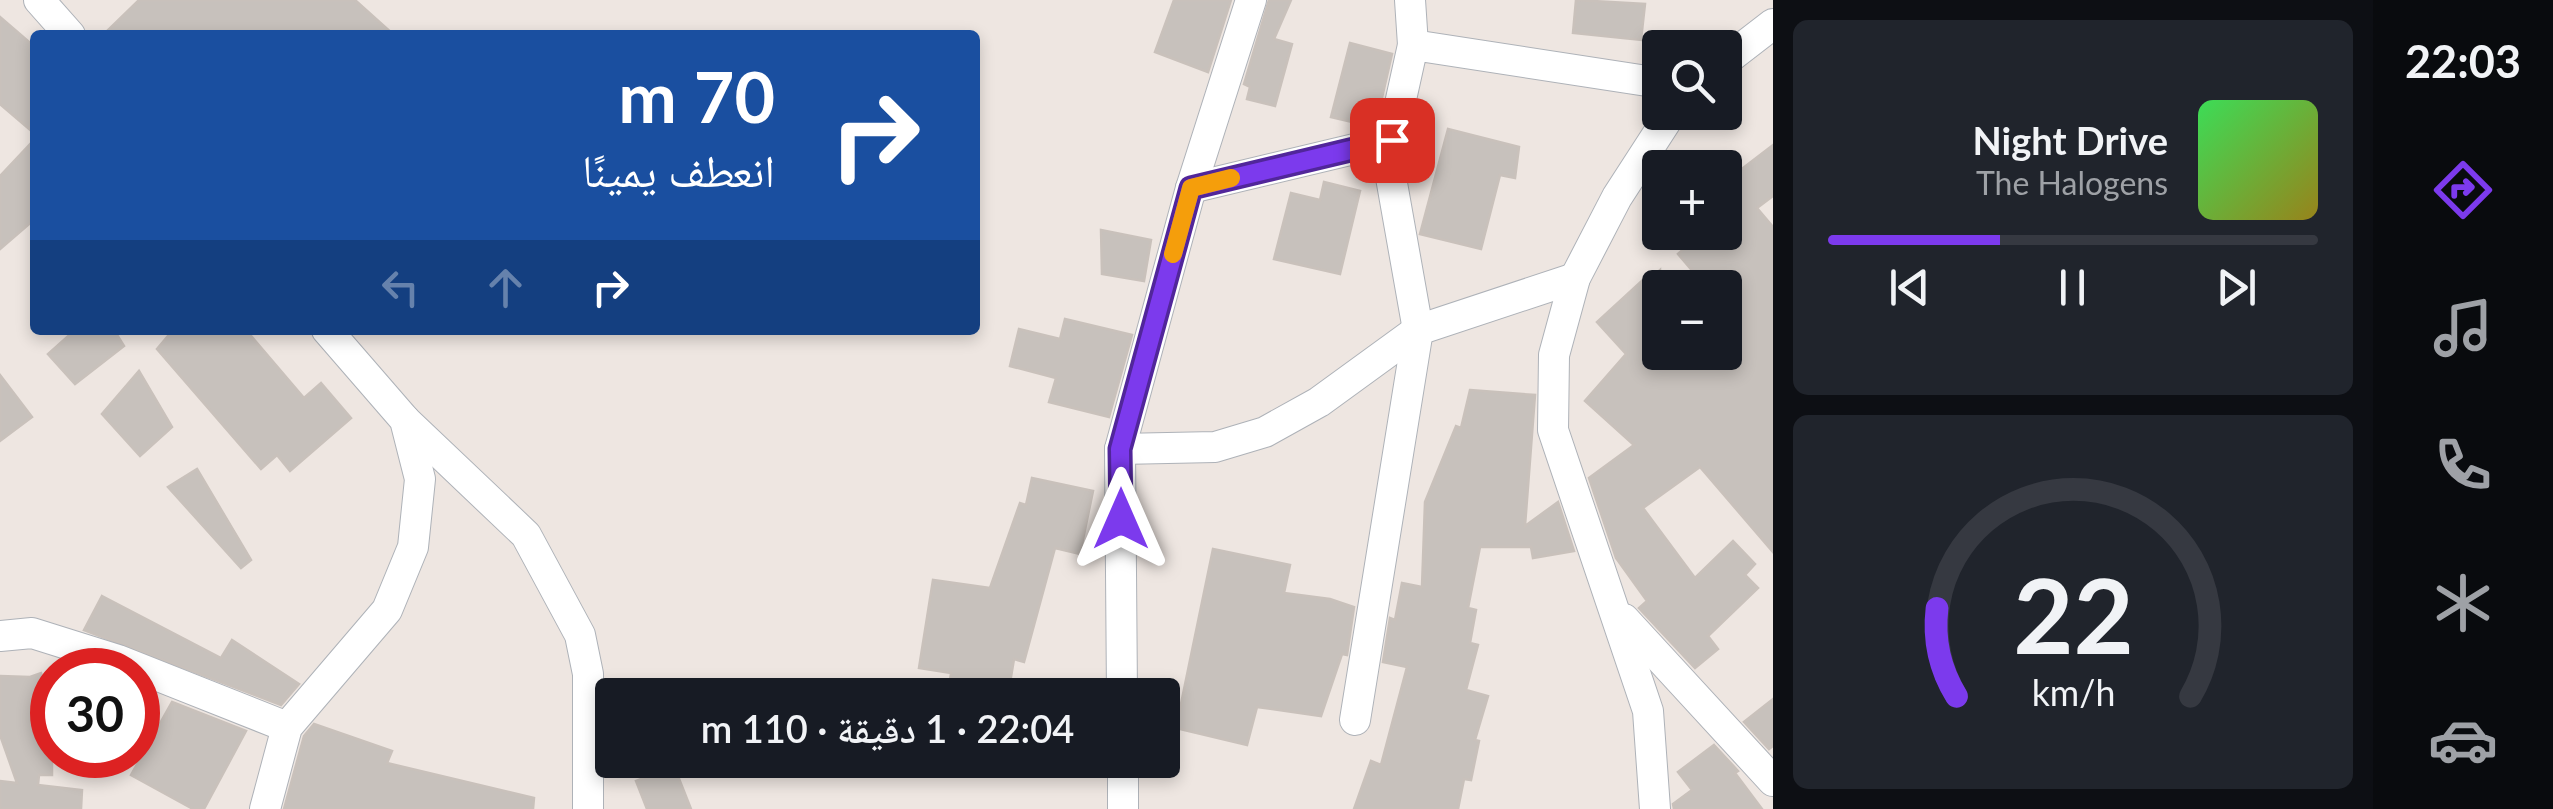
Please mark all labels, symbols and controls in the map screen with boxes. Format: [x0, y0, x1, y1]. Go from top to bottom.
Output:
map controls [1642, 30, 1742, 370]
button: search [1642, 30, 1742, 130]
text: 22:03 [2405, 34, 2521, 88]
text: 70 m [618, 54, 775, 138]
icon: right [810, 70, 940, 200]
pin [1350, 98, 1435, 183]
icon: arrive [1365, 113, 1420, 168]
text: Night Drive [1973, 117, 2168, 163]
text: انعطف يمينًا [582, 143, 775, 197]
button: + [1642, 150, 1742, 250]
icon: directions [2428, 155, 2498, 225]
text: The Halogens [1976, 163, 2168, 202]
icon: left [373, 260, 428, 315]
icon: ahead [478, 260, 533, 315]
icon: right [583, 260, 638, 315]
icon: previous [1882, 260, 1937, 315]
icon: pause [2045, 260, 2100, 315]
icon: next [2209, 260, 2264, 315]
button: − [1642, 270, 1742, 370]
icon: music [2428, 293, 2498, 363]
icon: phone [2428, 430, 2498, 500]
position arrow [1069, 467, 1173, 571]
text: 22 [2013, 551, 2133, 676]
icon: climate [2428, 568, 2498, 638]
speed limit sign: 30 [30, 648, 160, 778]
text: km/h [2031, 671, 2115, 714]
text: 22:04 · 1 دقيقة · 110 m [701, 705, 1074, 751]
icon: car [2428, 705, 2498, 775]

